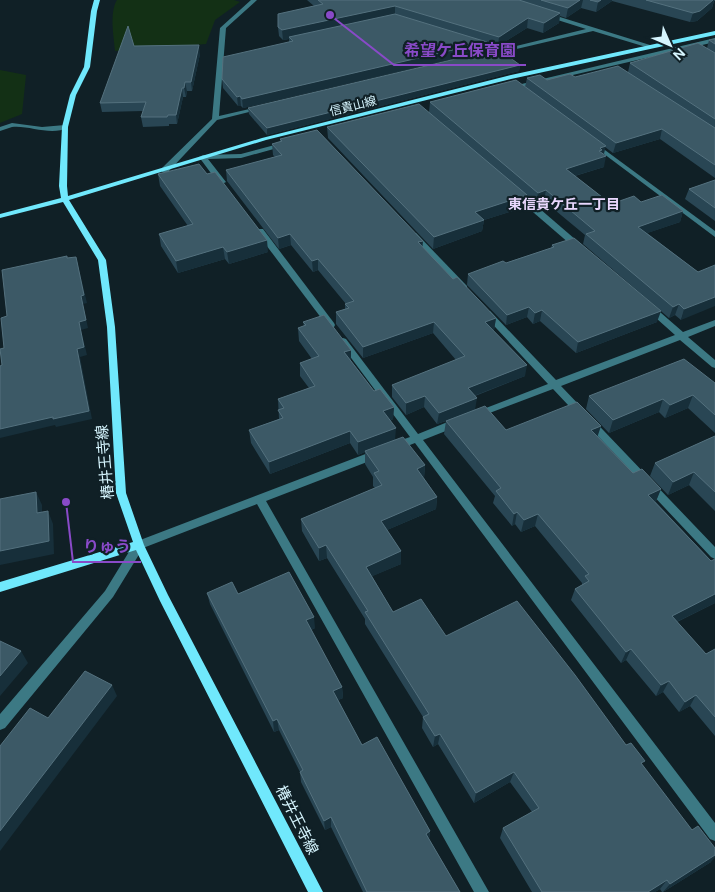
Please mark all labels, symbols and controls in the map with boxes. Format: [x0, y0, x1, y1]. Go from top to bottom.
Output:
north arrow [645, 20, 695, 70]
callout: 希望ケ丘保育園 [394, 34, 526, 65]
text: 希望ケ丘保育園 [404, 40, 516, 61]
text: N [669, 44, 689, 64]
street label: 信貴山線 [328, 92, 378, 120]
district label: 東信貴ケ丘一丁目 [508, 195, 620, 213]
street label: 椿井王寺線 [92, 424, 118, 500]
callout: りゅう [73, 531, 141, 562]
text: りゅう [83, 536, 131, 557]
street label: 椿井王寺線 [271, 782, 323, 858]

